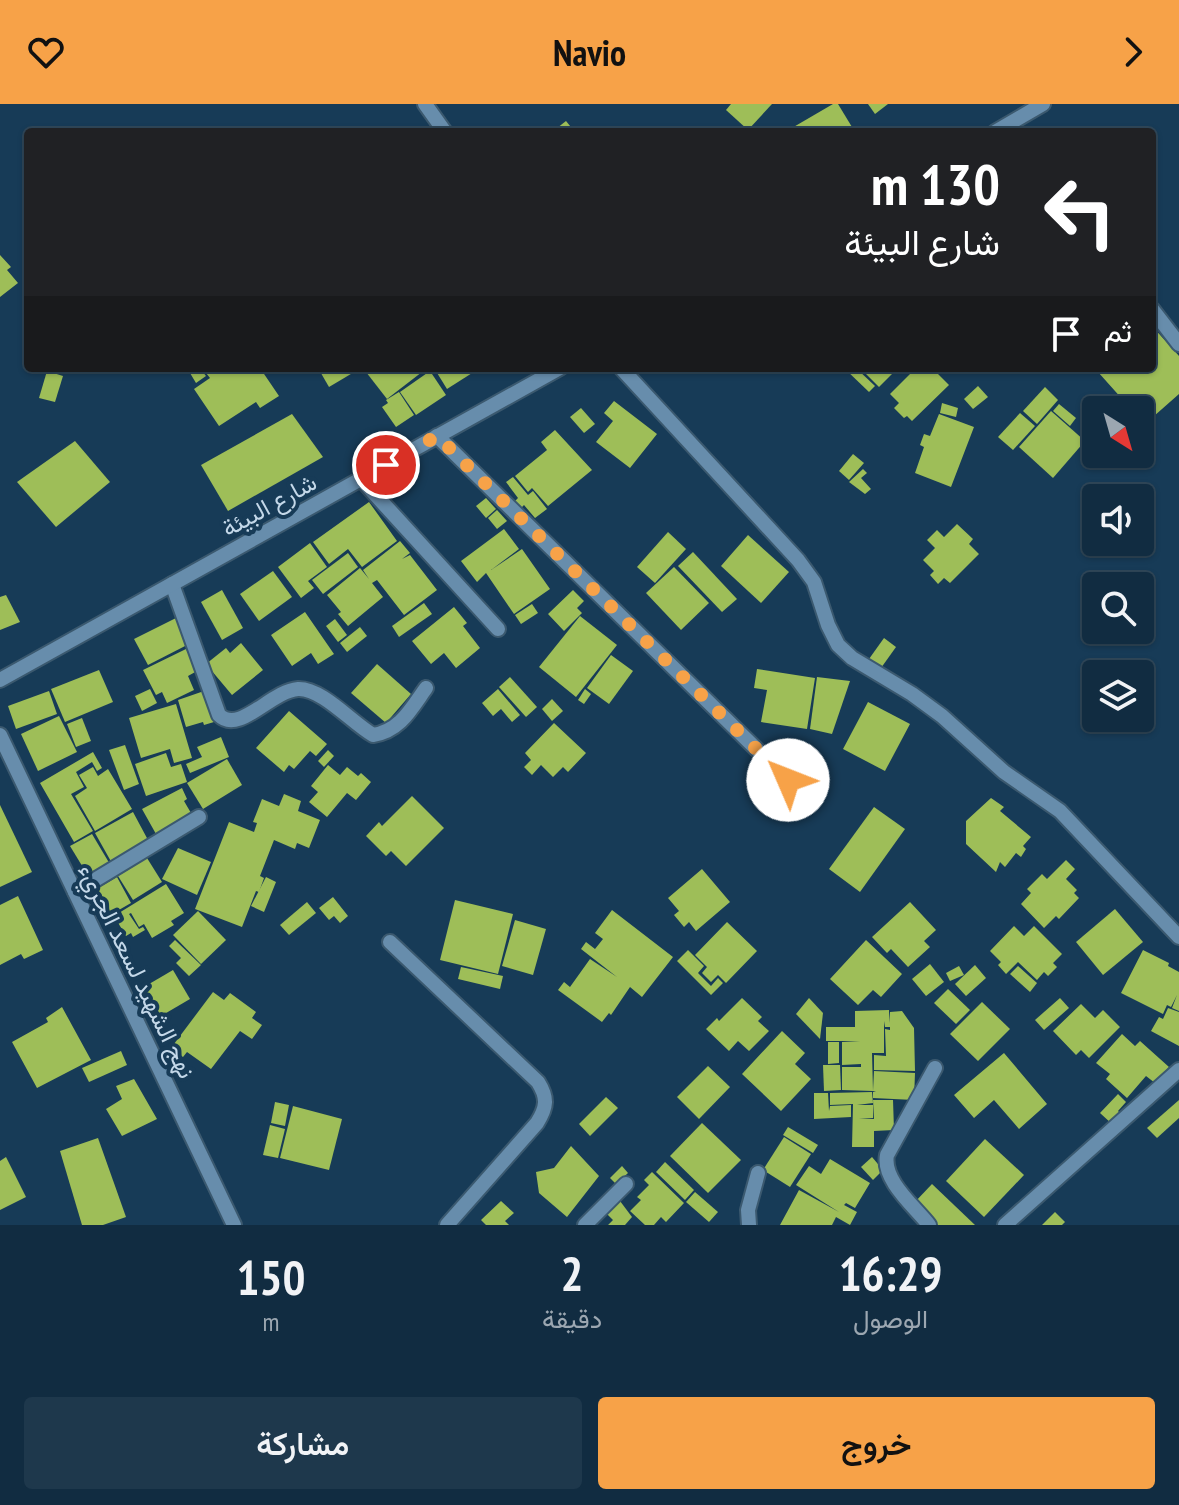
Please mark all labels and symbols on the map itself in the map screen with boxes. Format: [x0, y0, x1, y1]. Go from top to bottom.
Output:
north arrow [1082, 396, 1154, 468]
pin [352, 431, 420, 499]
street label: شارع البيئة [216, 466, 322, 545]
position arrow [746, 738, 830, 822]
street label: نهج الشهيد لسعد الجريء [68, 859, 202, 1085]

